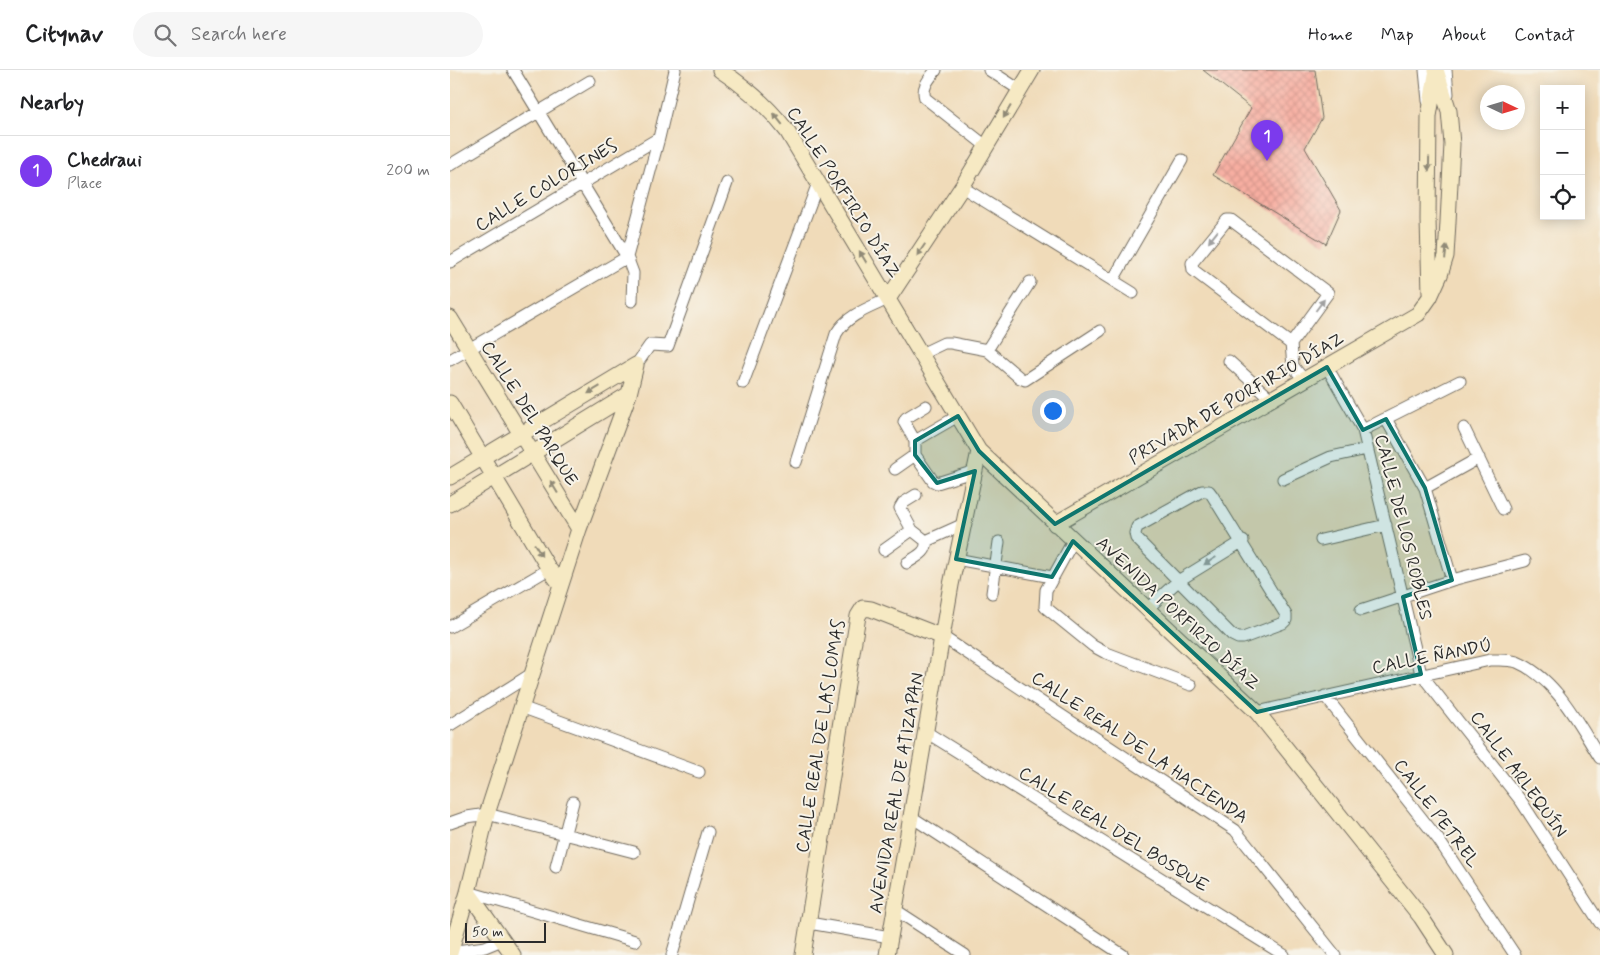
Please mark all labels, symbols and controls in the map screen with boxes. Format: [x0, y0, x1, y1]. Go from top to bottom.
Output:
search box [133, 12, 483, 57]
text: Citynav [25, 19, 103, 50]
icon: search [151, 21, 179, 49]
text: Search here [191, 22, 287, 47]
text: Home [1308, 23, 1353, 47]
text: Map [1381, 23, 1414, 47]
text: About [1442, 23, 1486, 47]
text: Contact [1514, 23, 1575, 47]
north arrow [1480, 85, 1525, 130]
map controls [1540, 85, 1585, 220]
button: + [1540, 85, 1585, 130]
text: Nearby [20, 89, 84, 117]
street label: CALLE PORFIRIO DÍAZ [781, 102, 906, 283]
one-way arrow [1002, 105, 1011, 118]
one-way arrow [772, 112, 783, 125]
pin: 1 [1251, 120, 1283, 161]
button: − [1540, 130, 1585, 175]
street label: CALLE COLORINES [471, 134, 622, 238]
text: Chedraui [67, 148, 142, 173]
one-way arrow [1425, 157, 1433, 173]
text: 1 [32, 160, 40, 181]
text: 200 m [386, 160, 430, 181]
text: Place [67, 173, 102, 194]
button: locate [1540, 175, 1585, 220]
one-way arrow [1207, 230, 1218, 243]
one-way arrow [916, 243, 925, 256]
one-way arrow [1442, 243, 1450, 259]
one-way arrow [858, 251, 867, 264]
one-way arrow [1315, 298, 1325, 312]
street label: PRIVADA DE PORFIRIO DÍAZ [1124, 327, 1349, 471]
street label: CALLE DEL PARQUE [475, 337, 583, 490]
one-way arrow [588, 385, 601, 394]
your location [1040, 398, 1066, 424]
street label: CALLE DE LOS ROBLES [1368, 432, 1438, 623]
one-way arrow [549, 480, 558, 493]
street label: AVENIDA PORFIRIO DÍAZ [1090, 532, 1264, 696]
one-way arrow [533, 544, 542, 557]
one-way arrow [1204, 557, 1217, 566]
street label: CALLE REAL DE LAS LOMAS [791, 618, 851, 855]
street label: CALLE ÑANDÚ [1370, 634, 1494, 680]
street label: CALLE REAL DE LA HACIENDA [1026, 666, 1253, 830]
street label: AVENIDA REAL DE ATIZAPAN [864, 671, 930, 916]
street label: CALLE ARLEQUÍN [1464, 707, 1572, 843]
street label: CALLE PETREL [1388, 755, 1485, 873]
street label: CALLE REAL DEL BOSQUE [1014, 761, 1213, 898]
scale bar [465, 920, 546, 943]
text: 50 m [472, 923, 503, 941]

